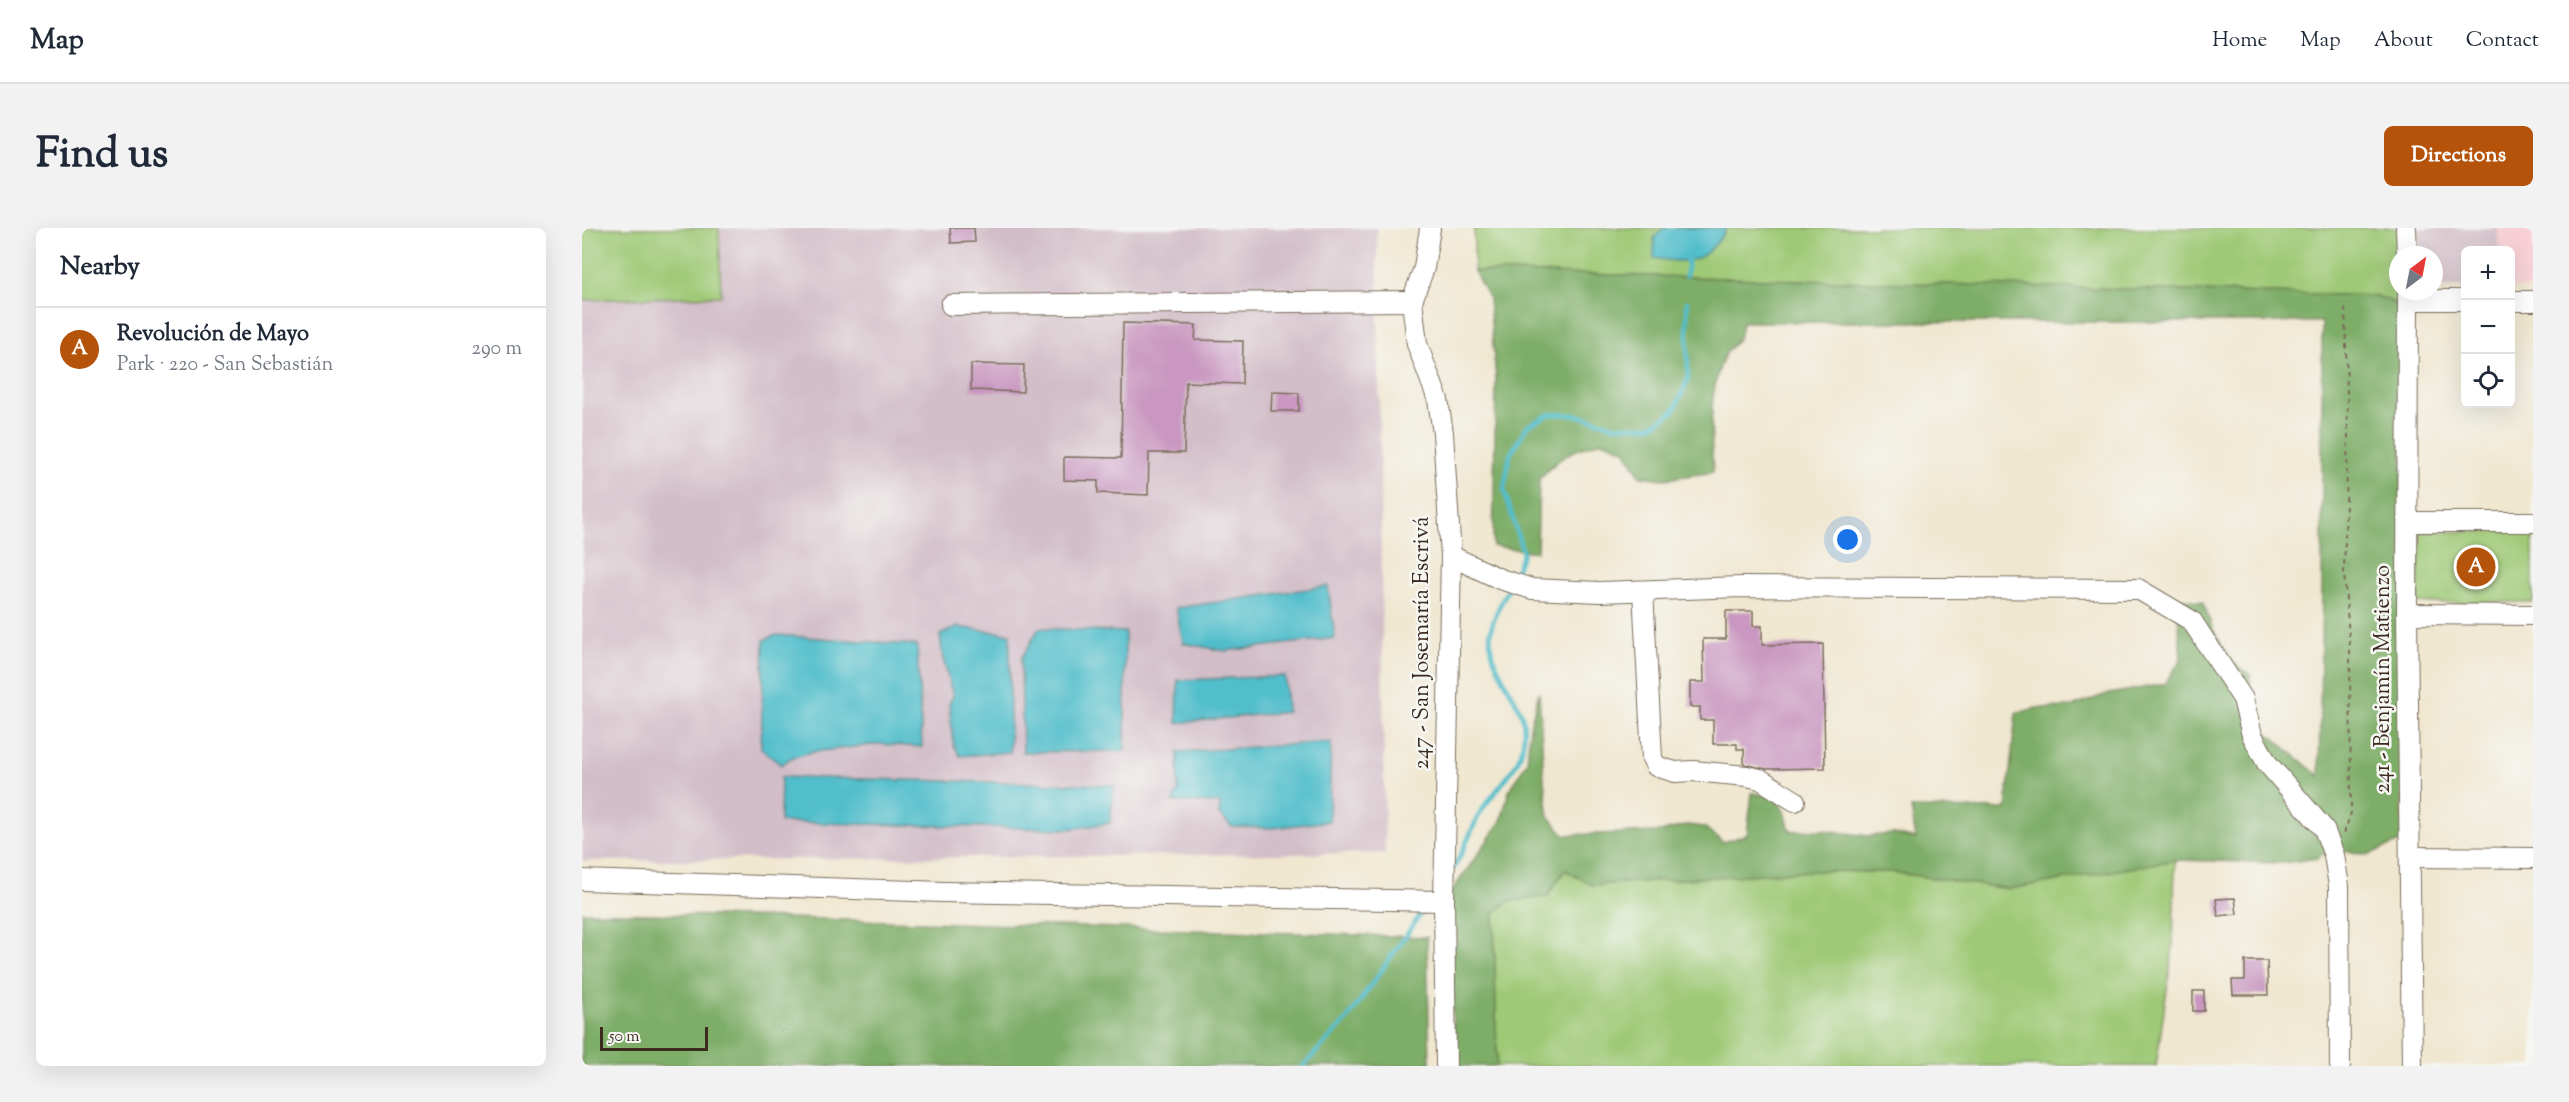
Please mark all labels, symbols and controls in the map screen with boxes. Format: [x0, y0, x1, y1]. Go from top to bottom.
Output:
text: Map [30, 21, 84, 61]
text: Home [2212, 26, 2267, 56]
text: Map [2300, 26, 2341, 56]
text: About [2374, 26, 2433, 56]
text: Contact [2466, 26, 2539, 56]
text: Find us [36, 126, 168, 186]
button: Directions [2384, 126, 2533, 186]
north arrow [2389, 246, 2443, 300]
map controls [2461, 246, 2515, 408]
button: + [2461, 246, 2515, 300]
text: Nearby [60, 249, 140, 286]
button: − [2461, 300, 2515, 354]
text: Revolución de Mayo [117, 319, 309, 351]
text: A [71, 335, 88, 364]
text: 290 m [472, 335, 522, 364]
text: Park · 220 - San Sebastián [117, 351, 333, 380]
button: locate [2461, 354, 2515, 408]
street label: 247 - San Josemaría Escrivá [1407, 517, 1439, 769]
your location [1833, 525, 1862, 554]
pin: A [2456, 544, 2496, 590]
street label: 241 - Benjamín Matienzo [2368, 565, 2400, 793]
scale bar [600, 1024, 708, 1052]
text: 50 m [609, 1026, 640, 1049]

